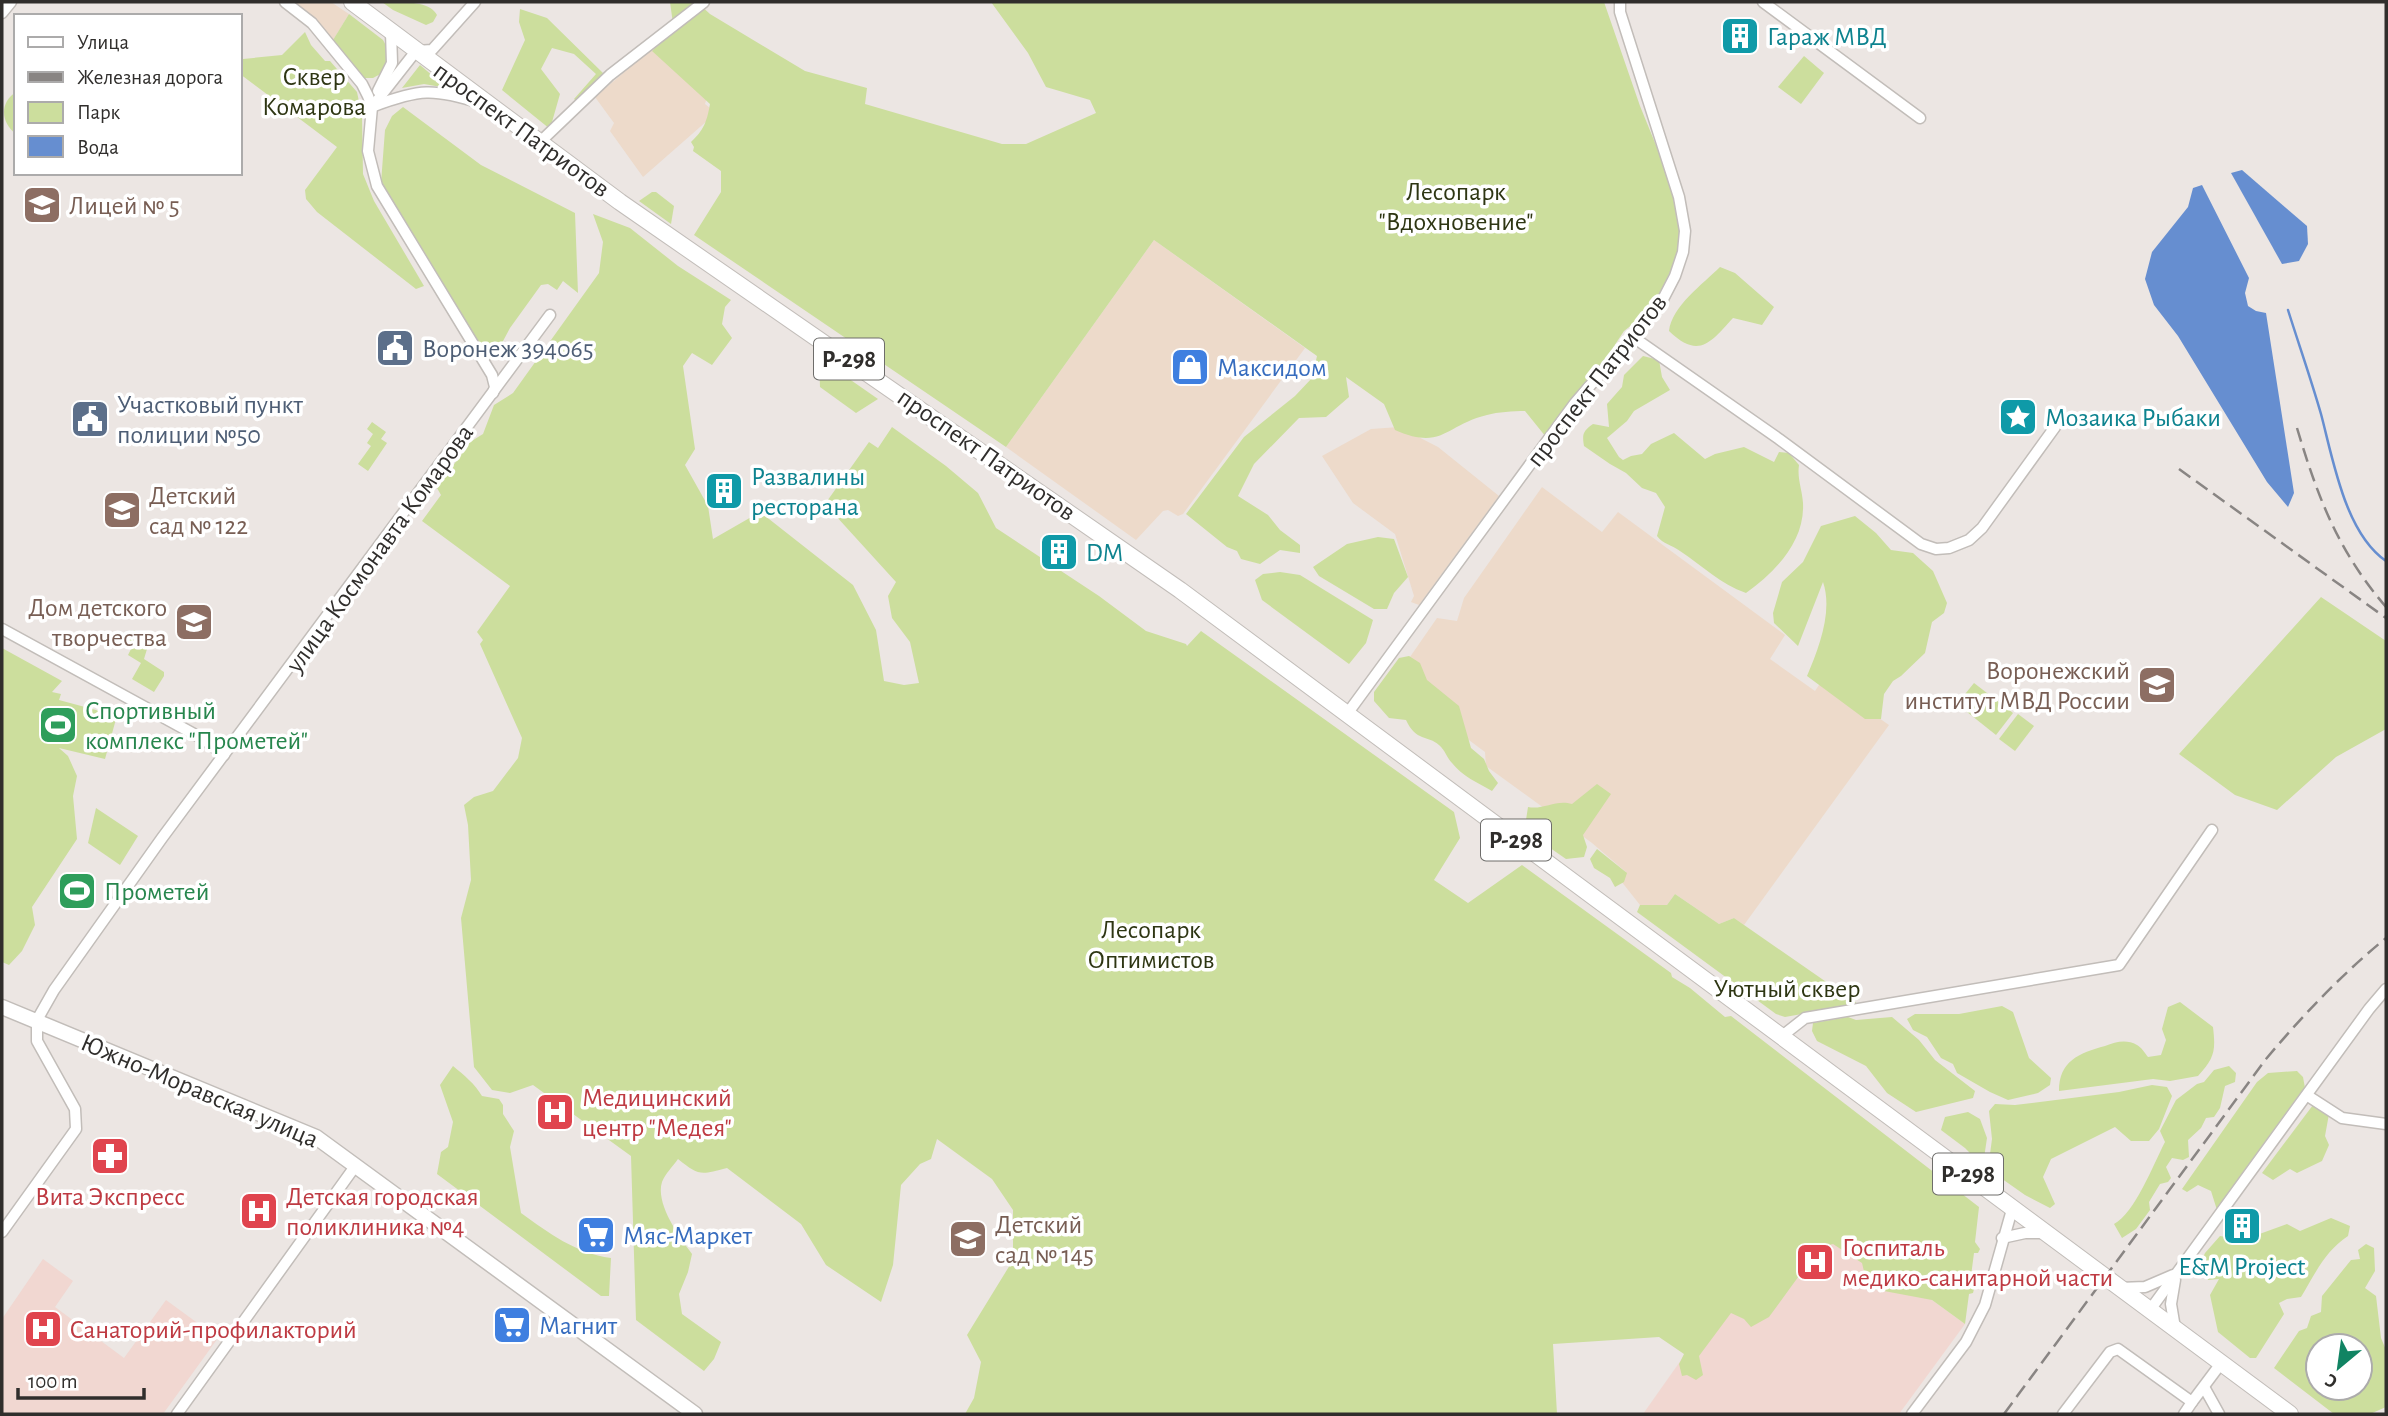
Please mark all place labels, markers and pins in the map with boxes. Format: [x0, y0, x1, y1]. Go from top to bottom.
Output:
building icon: Гараж МВД [1719, 15, 1761, 57]
place label: Гараж МВД [1767, 24, 1887, 50]
school or university icon: Лицей № 5 [21, 184, 63, 226]
place label: Лицей № 5 [69, 193, 180, 219]
public building icon: Воронеж 394065 [374, 327, 416, 369]
place label: Воронеж 394065 [422, 336, 594, 362]
shop icon: Максидом [1169, 346, 1211, 388]
place label: Максидом [1217, 355, 1327, 381]
place label: Участковый пункт полиции №50 [117, 392, 304, 448]
place icon: Мозаика Рыбаки [1997, 396, 2039, 438]
public building icon: Участковый пункт полиции №50 [69, 398, 111, 440]
place label: Мозаика Рыбаки [2045, 405, 2221, 431]
place label: Развалины ресторана [751, 464, 865, 520]
building icon: Развалины ресторана [703, 470, 745, 512]
place label: Детский сад № 122 [149, 483, 248, 539]
school or university icon: Детский сад № 122 [101, 489, 143, 531]
building icon: DM [1038, 531, 1080, 573]
place label: DM [1086, 540, 1123, 566]
place label: Дом детского творчества [28, 595, 167, 651]
school or university icon: Дом детского творчества [173, 601, 215, 643]
place label: Воронежский институт МВД России [1905, 658, 2130, 714]
school or university icon: Воронежский институт МВД России [2136, 664, 2178, 706]
place label: Спортивный комплекс "Прометей" [85, 698, 308, 754]
sports icon: Спортивный комплекс "Прометей" [37, 704, 79, 746]
sports icon: Прометей [56, 870, 98, 912]
place label: Прометей [104, 879, 210, 905]
place label: Медицинский центр "Медея" [582, 1085, 732, 1141]
hospital icon: Медицинский центр "Медея" [534, 1091, 576, 1133]
pharmacy icon: Вита Экспресс [89, 1135, 131, 1177]
place label: Вита Экспресс [35, 1184, 185, 1210]
place label: Детская городская поликлиника №4 [286, 1184, 479, 1240]
hospital icon: Детская городская поликлиника №4 [238, 1190, 280, 1232]
building icon: E&M Project [2221, 1205, 2263, 1247]
place label: Детский сад № 145 [995, 1212, 1094, 1268]
supermarket icon: Мяс-Маркет [575, 1214, 617, 1256]
school or university icon: Детский сад № 145 [947, 1218, 989, 1260]
place label: Мяс-Маркет [623, 1223, 753, 1249]
place label: Госпиталь медико-санитарной части [1842, 1235, 2113, 1291]
hospital icon: Госпиталь медико-санитарной части [1794, 1241, 1836, 1283]
place label: E&M Project [2179, 1254, 2305, 1280]
supermarket icon: Магнит [491, 1304, 533, 1346]
hospital icon: Cанаторий-профилакторий [22, 1308, 64, 1350]
place label: Магнит [539, 1313, 618, 1339]
place label: Cанаторий-профилакторий [70, 1317, 357, 1343]

